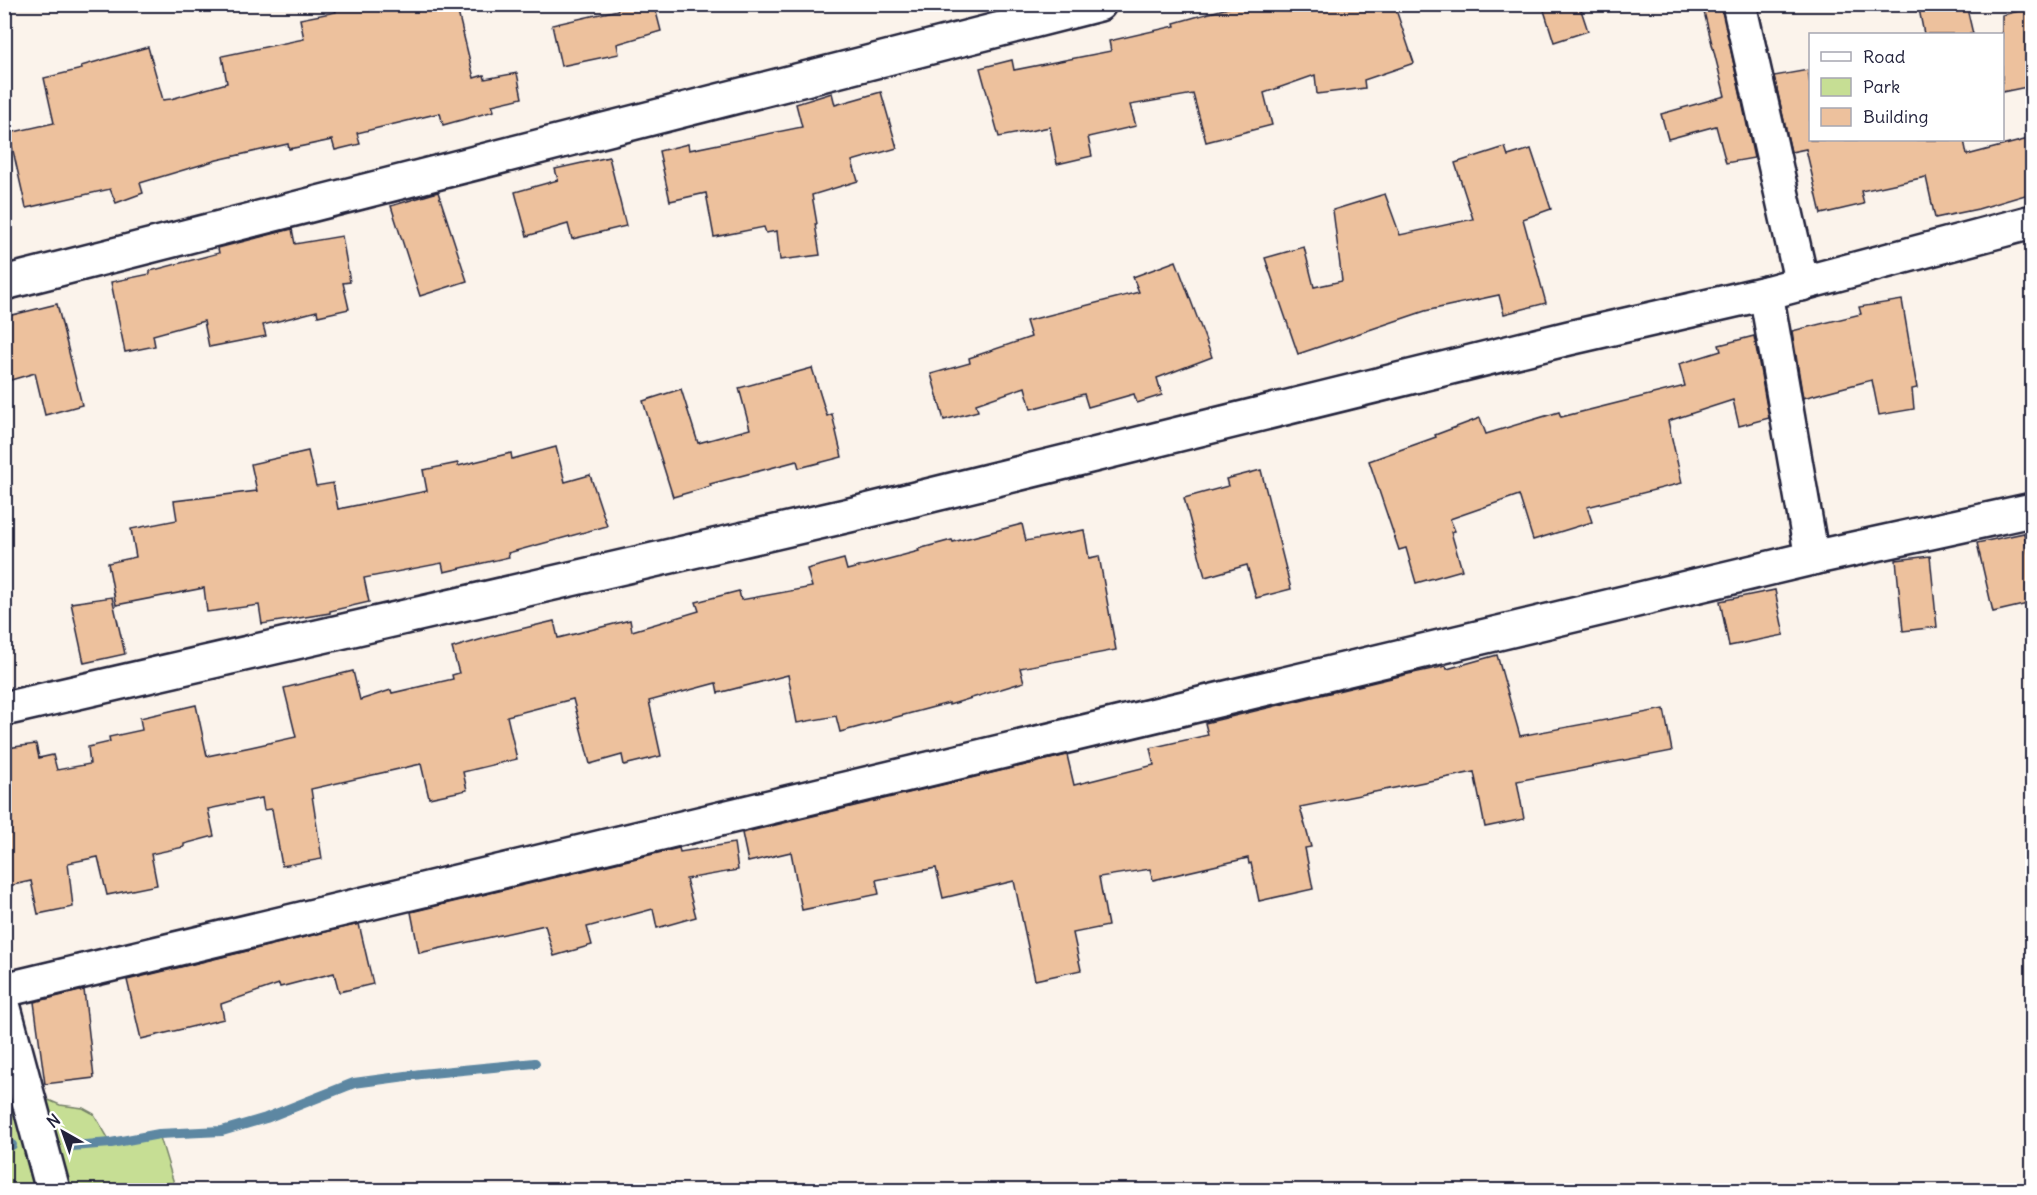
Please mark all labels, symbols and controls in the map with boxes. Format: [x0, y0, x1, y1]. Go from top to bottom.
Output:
legend [1809, 33, 2004, 141]
text: Road [1863, 45, 1906, 68]
text: Park [1863, 75, 1900, 98]
text: Building [1863, 105, 1928, 128]
north arrow [33, 1102, 93, 1162]
text: N [43, 1109, 64, 1132]

